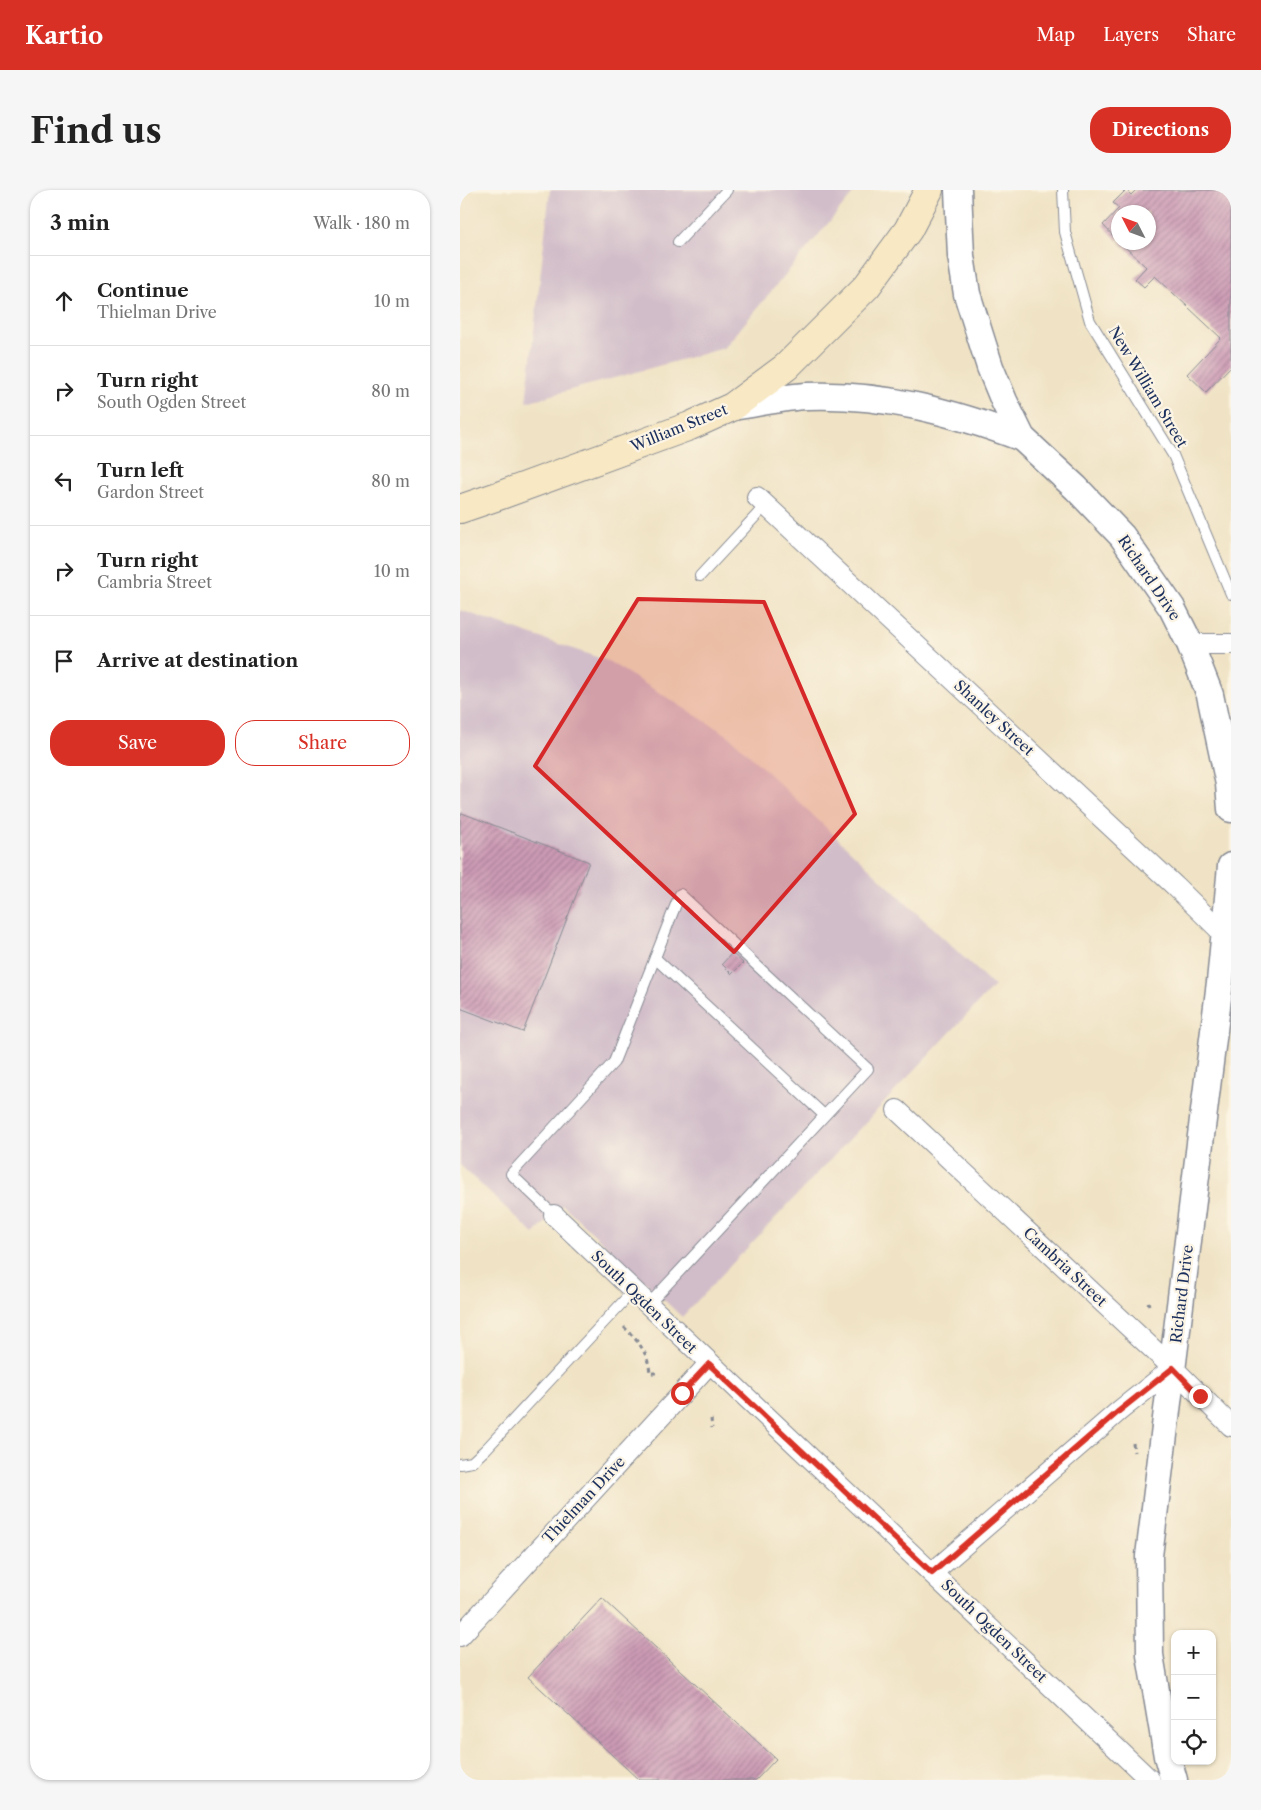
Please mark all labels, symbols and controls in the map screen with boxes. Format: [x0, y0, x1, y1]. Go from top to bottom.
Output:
text: Kartio [25, 21, 103, 50]
text: Map [1037, 24, 1075, 46]
text: Layers [1103, 24, 1159, 46]
text: Share [1187, 24, 1236, 46]
button: Directions [1090, 107, 1231, 153]
text: Find us [30, 109, 162, 152]
north arrow [1111, 205, 1156, 250]
text: 3 min [50, 210, 110, 235]
text: Walk · 180 m [313, 213, 410, 233]
text: Continue [97, 279, 189, 302]
icon: ahead [50, 287, 78, 315]
text: 10 m [374, 291, 410, 311]
text: Thielman Drive [97, 302, 217, 322]
street label: New William Street [1105, 323, 1193, 452]
text: Turn right [97, 369, 198, 392]
icon: right [50, 377, 78, 405]
text: 80 m [371, 381, 410, 401]
text: South Ogden Street [97, 392, 246, 412]
street label: William Street [627, 399, 731, 456]
text: Turn left [97, 459, 184, 482]
icon: left [50, 467, 78, 495]
text: 80 m [371, 471, 410, 491]
text: Gardon Street [97, 482, 204, 502]
street label: Richard Drive [1114, 531, 1185, 624]
text: Turn right [97, 549, 198, 572]
icon: right [50, 557, 78, 585]
text: 10 m [374, 561, 410, 581]
text: Cambria Street [97, 572, 212, 592]
icon: arrive [50, 647, 78, 675]
text: Arrive at destination [97, 649, 298, 672]
street label: Shanley Street [950, 676, 1039, 760]
button: Save [50, 720, 225, 766]
button: Share [235, 720, 410, 766]
street label: Cambria Street [1020, 1223, 1112, 1311]
street label: Richard Drive [1166, 1244, 1197, 1344]
street label: South Ogden Street [587, 1246, 702, 1358]
route start [671, 1382, 694, 1405]
route end [1189, 1385, 1212, 1408]
street label: Thielman Drive [538, 1452, 629, 1547]
street label: South Ogden Street [937, 1575, 1052, 1687]
map controls [1171, 1630, 1216, 1765]
button: + [1171, 1630, 1216, 1675]
button: − [1171, 1675, 1216, 1720]
button: locate [1171, 1720, 1216, 1765]

